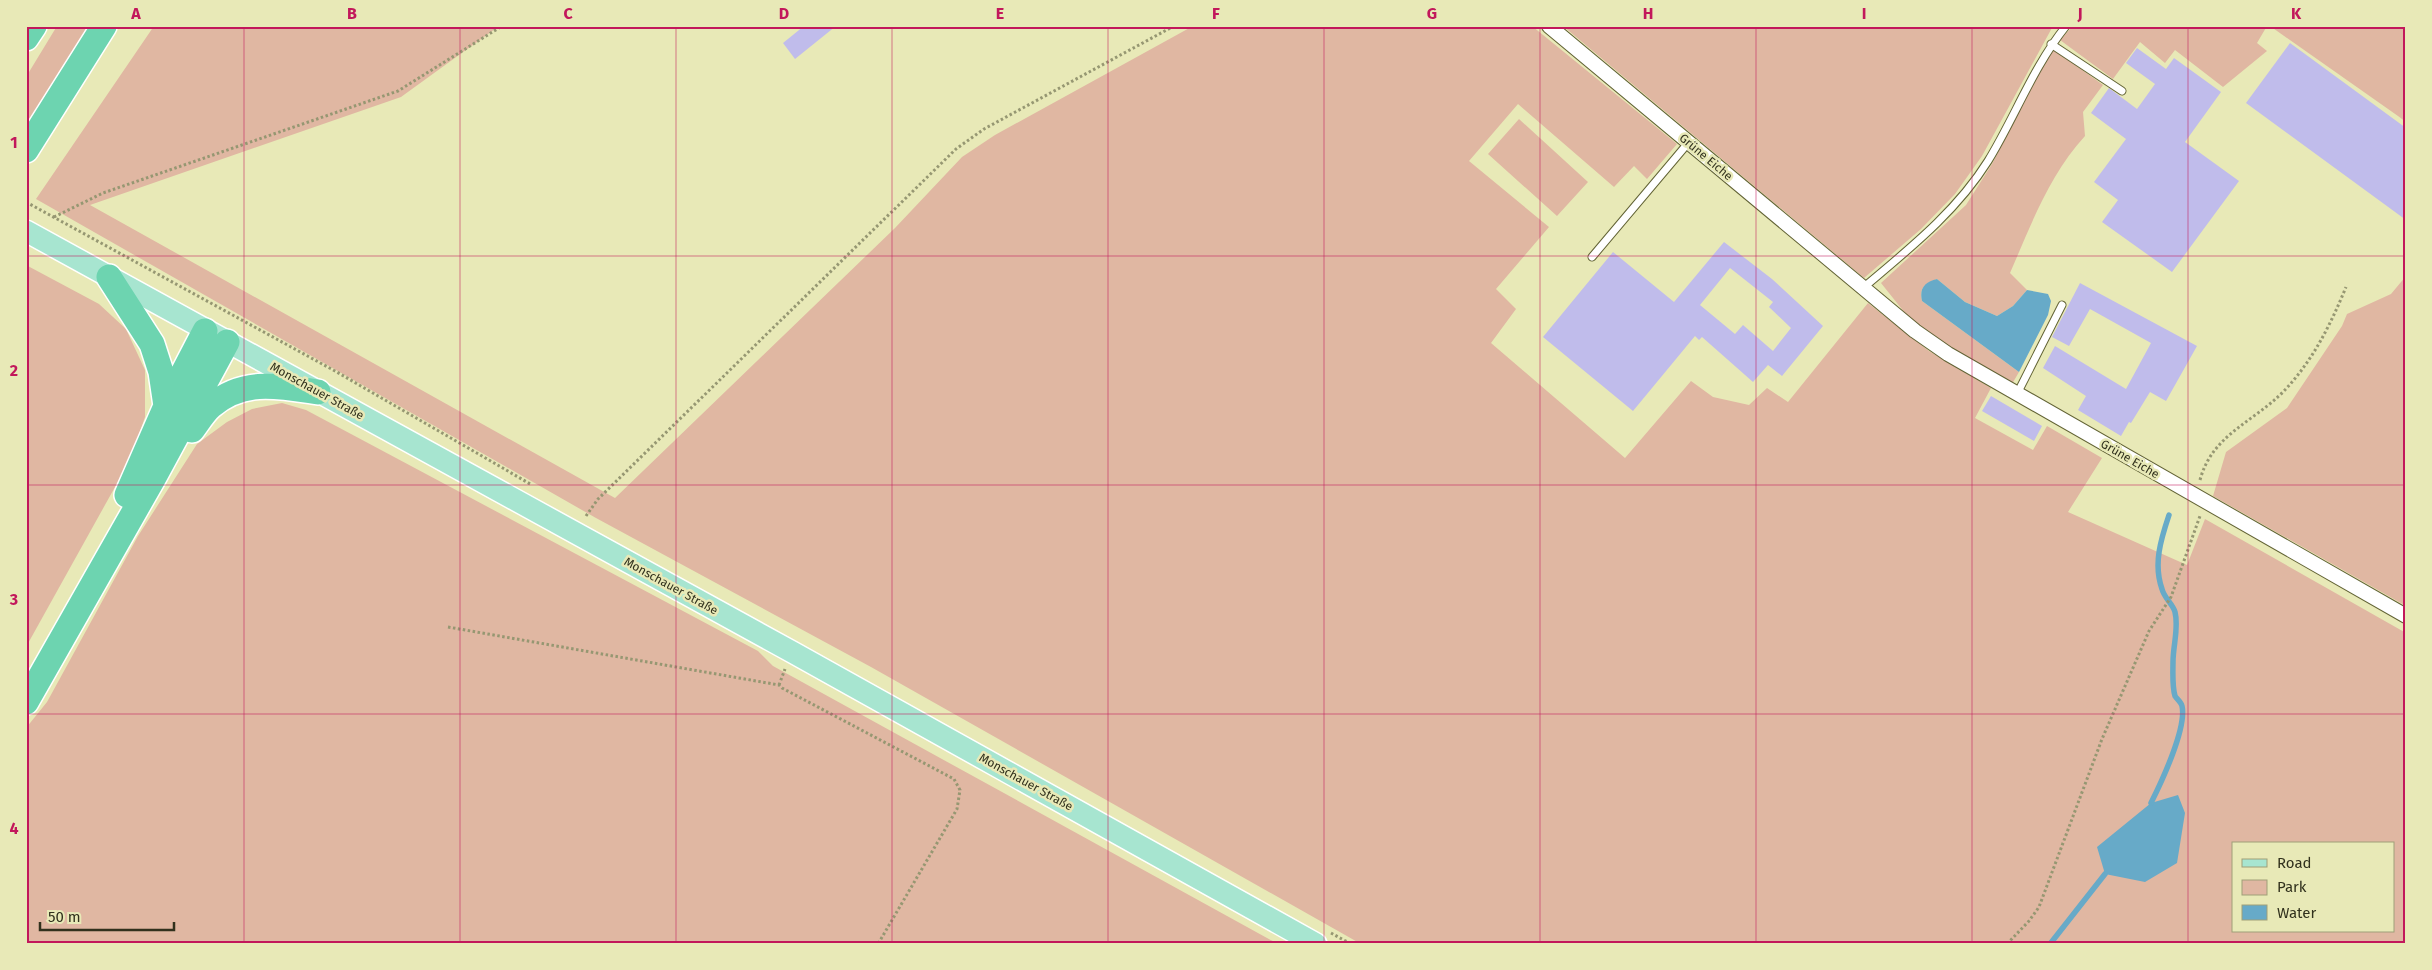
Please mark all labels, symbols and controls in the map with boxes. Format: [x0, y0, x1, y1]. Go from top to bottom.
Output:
text: A [130, 4, 141, 23]
text: B [347, 4, 357, 23]
text: C [563, 4, 573, 23]
text: D [779, 4, 789, 23]
text: E [996, 4, 1004, 23]
text: F [1212, 4, 1220, 23]
text: G [1427, 4, 1437, 23]
text: H [1643, 4, 1653, 23]
text: I [1862, 4, 1866, 23]
text: J [2076, 4, 2083, 23]
text: K [2291, 4, 2302, 23]
street label: Grüne Eiche [1677, 131, 1735, 183]
text: 1 [10, 133, 18, 152]
street label: Monschauer Straße [268, 359, 366, 423]
text: 2 [10, 361, 18, 380]
street label: Grüne Eiche [2098, 437, 2162, 481]
street label: Monschauer Straße [622, 554, 720, 618]
text: 3 [9, 590, 18, 609]
street label: Monschauer Straße [977, 750, 1075, 814]
text: 4 [9, 819, 19, 838]
legend [2232, 842, 2394, 932]
text: Road [2277, 854, 2312, 872]
text: Park [2277, 878, 2307, 896]
scale bar [40, 900, 174, 932]
text: Water [2277, 904, 2316, 922]
text: 50 m [48, 908, 81, 926]

